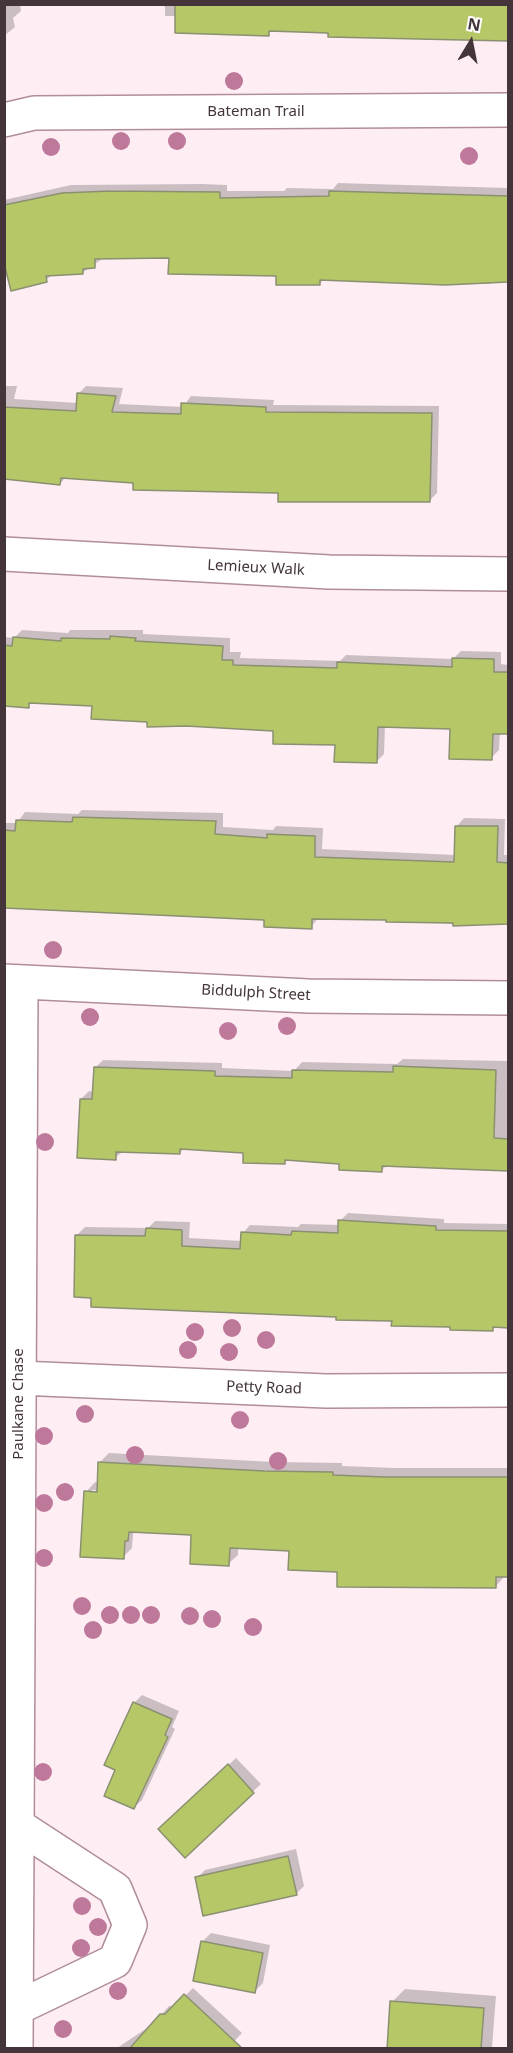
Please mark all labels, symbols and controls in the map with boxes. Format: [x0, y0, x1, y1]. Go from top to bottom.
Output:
north arrow [441, 12, 501, 72]
text: N [466, 12, 482, 36]
street label: Bateman Trail [207, 103, 305, 121]
street label: Lemieux Walk [207, 556, 305, 580]
street label: Biddulph Street [201, 981, 311, 1005]
street label: Paulkane Chase [10, 1348, 28, 1460]
street label: Petty Road [226, 1378, 302, 1398]

